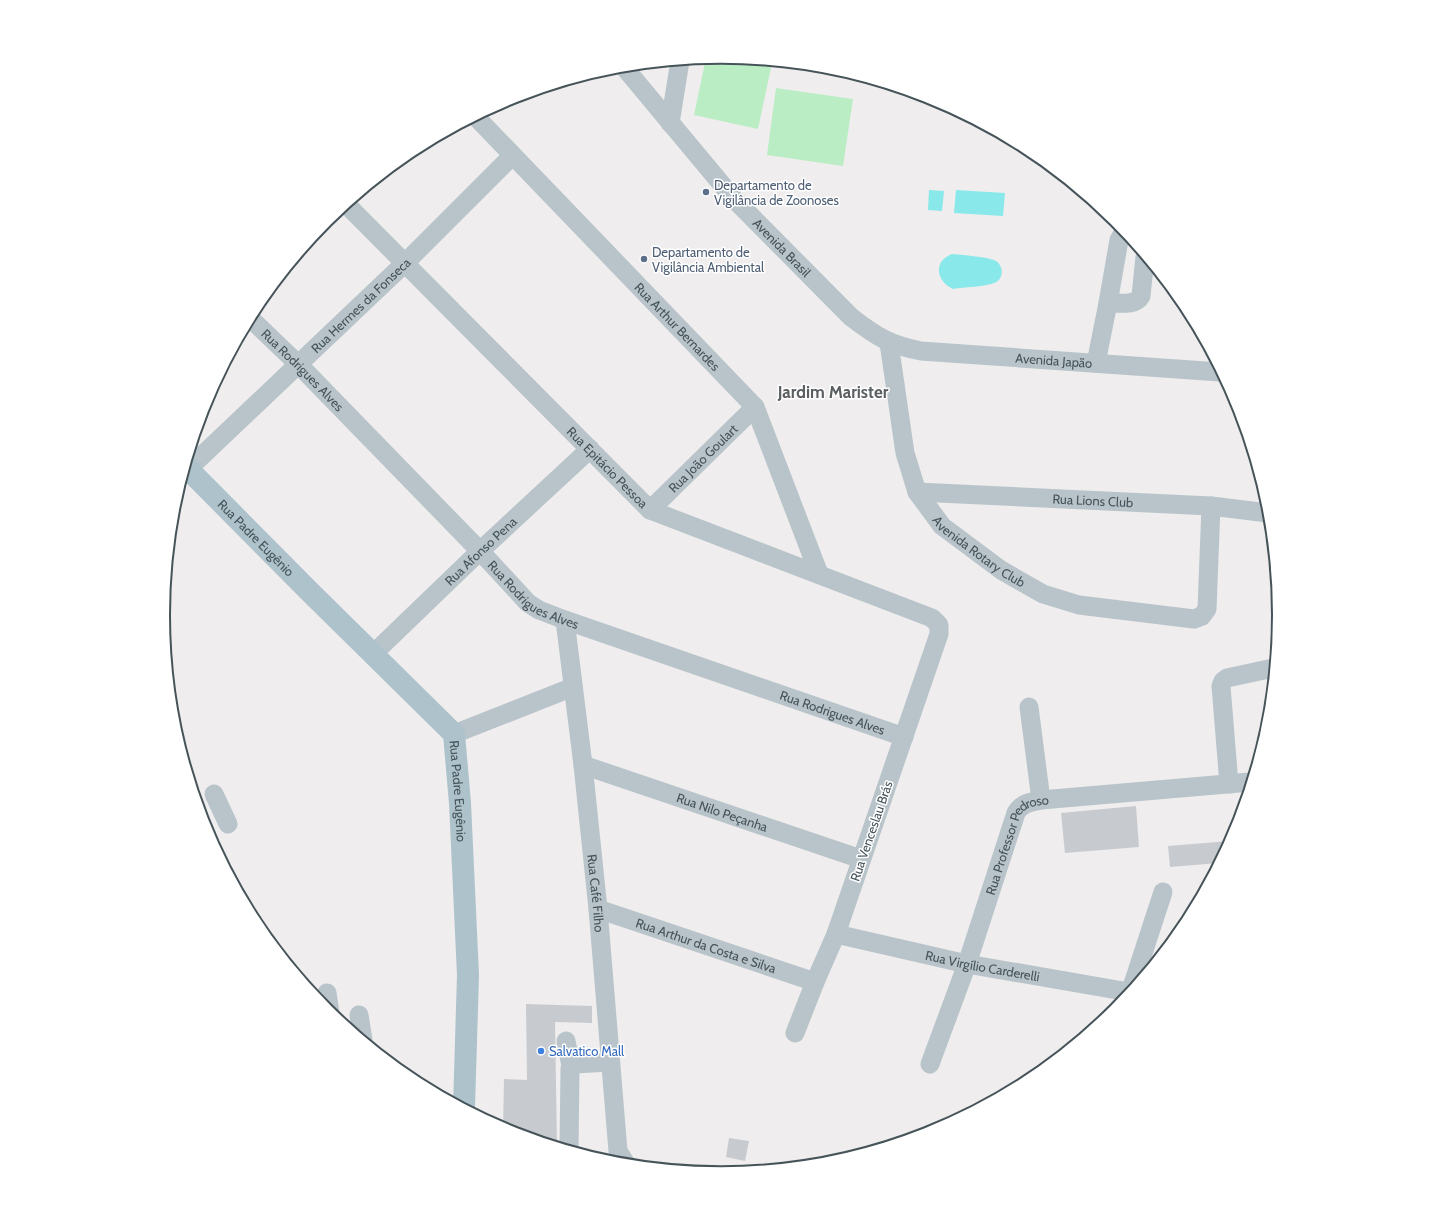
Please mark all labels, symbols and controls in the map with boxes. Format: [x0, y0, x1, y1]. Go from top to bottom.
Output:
place label: Departamento de Vigilância de Zoonoses [714, 177, 839, 208]
marker: Departamento de Vigilância de Zoonoses [701, 187, 711, 197]
street label: Avenida Brasil [750, 215, 814, 280]
place label: Departamento de Vigilância Ambiental [652, 244, 764, 275]
street label: Rua Hermes da Fonseca [308, 254, 414, 356]
marker: Departamento de Vigilância Ambiental [639, 254, 649, 264]
street label: Rua Arthur Bernardes [631, 279, 724, 374]
street label: Rua Rodrigues Alves [258, 325, 348, 415]
street label: Avenida Japão [1015, 350, 1093, 371]
district label: Jardim Marister [777, 382, 889, 402]
street label: Rua João Goulart [665, 420, 741, 496]
street label: Rua Epitácio Pessoa [564, 423, 652, 512]
street label: Rua Lions Club [1052, 490, 1134, 510]
street label: Rua Padre Eugênio [215, 496, 298, 580]
street label: Rua Afonso Pena [441, 513, 520, 589]
street label: Avenida Rotary Club [929, 513, 1028, 590]
street label: Rua Rodrigues Alves [485, 557, 581, 632]
street label: Rua Rodrigues Alves [778, 687, 888, 738]
street label: Rua Padre Eugênio [447, 740, 470, 842]
street label: Rua Venceslau Brás [846, 778, 896, 883]
street label: Rua Nilo Peçanha [675, 789, 771, 835]
street label: Rua Professor Pedroso [982, 791, 1049, 897]
street label: Rua Café Filho [584, 853, 608, 933]
street label: Rua Arthur da Costa e Silva [634, 914, 779, 977]
street label: Rua Virgílio Carderelli [924, 947, 1041, 984]
place label: Salvatico Mall [549, 1043, 624, 1059]
marker: Salvatico Mall [536, 1046, 546, 1056]

